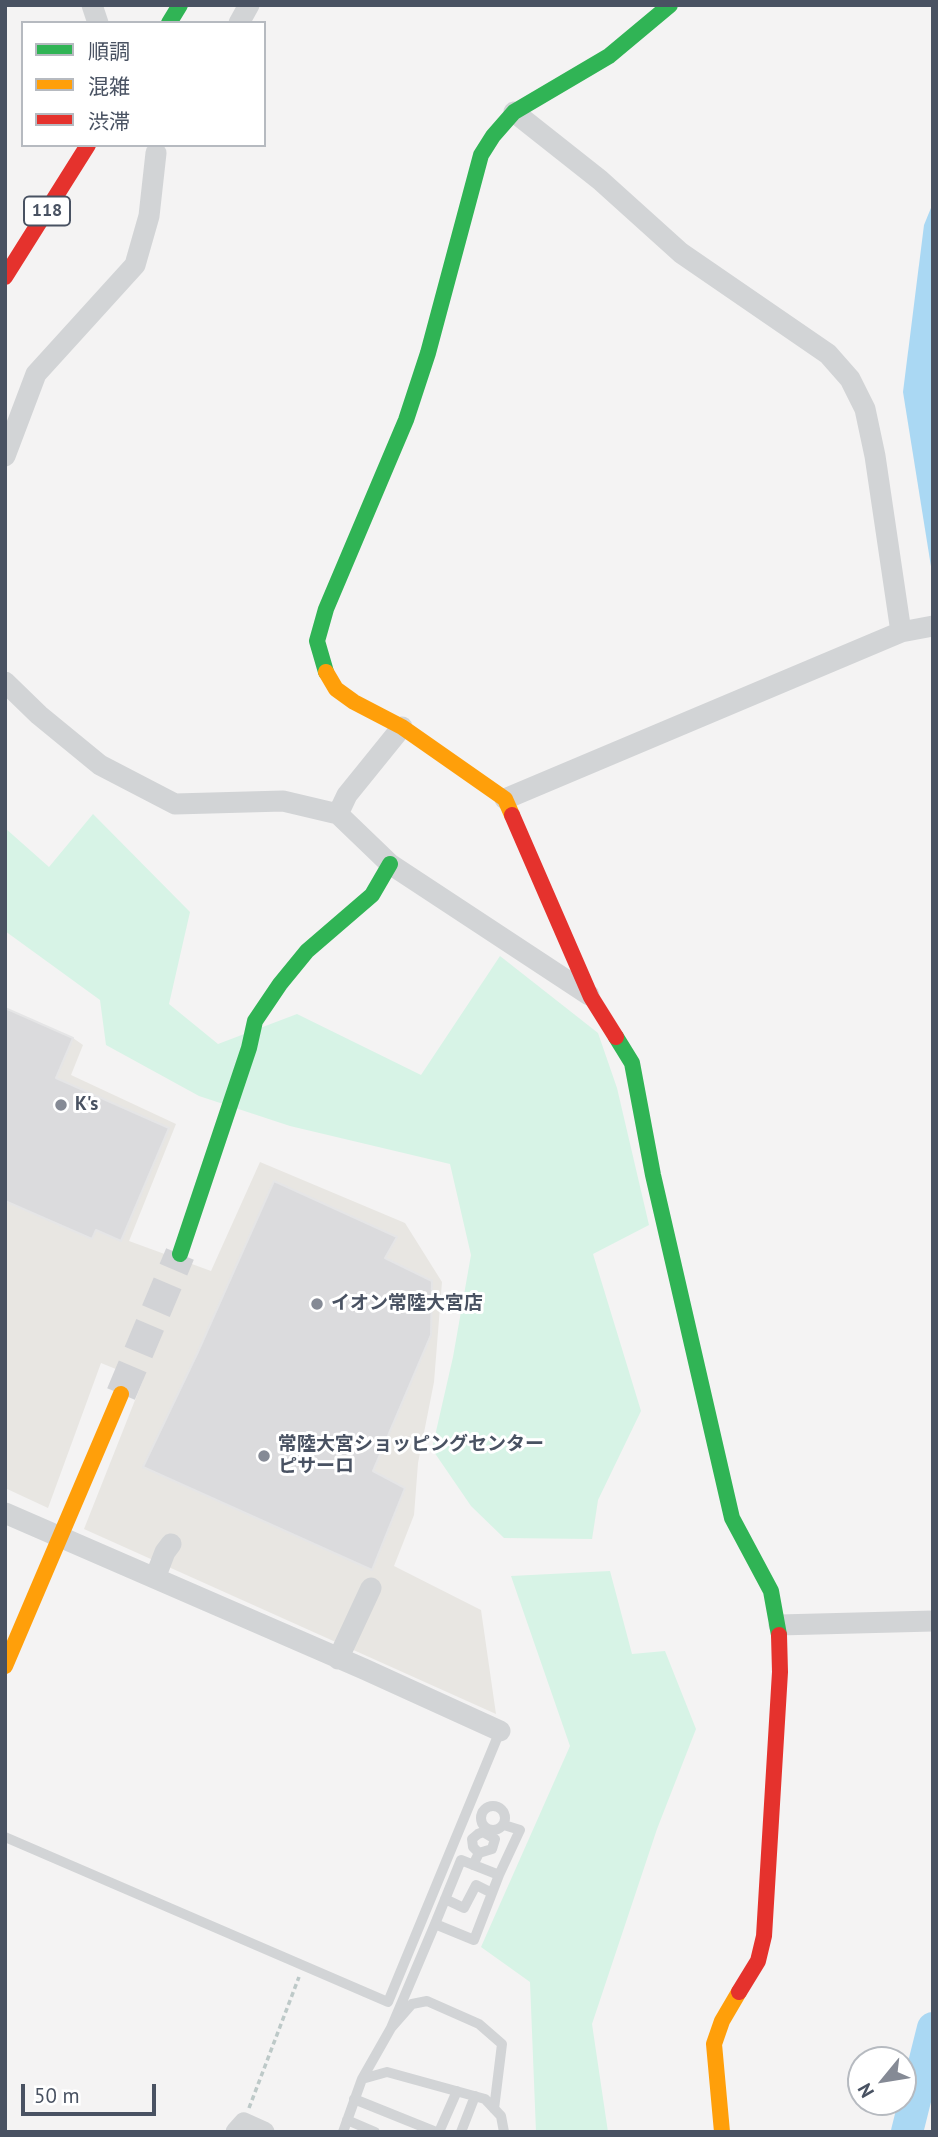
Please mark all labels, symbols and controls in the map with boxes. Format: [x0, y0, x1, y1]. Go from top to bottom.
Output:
legend [21, 21, 266, 147]
text: 順調 [88, 38, 130, 65]
text: 混雑 [88, 73, 130, 100]
text: 渋滞 [88, 108, 130, 135]
road number: 118 [24, 196, 70, 226]
place label: K's [75, 1094, 98, 1116]
marker: K's [53, 1097, 69, 1113]
place label: イオン常陸大宮店 [331, 1293, 483, 1315]
marker: イオン常陸大宮店 [309, 1296, 325, 1312]
place label: 常陸大宮ショッピングセンター ピサーロ [278, 1434, 544, 1478]
marker: 常陸大宮ショッピングセンター ピサーロ [256, 1448, 272, 1464]
north arrow [847, 2046, 917, 2116]
scale bar [24, 2070, 159, 2114]
text: N [852, 2079, 879, 2102]
text: 50 m [34, 2082, 80, 2109]

